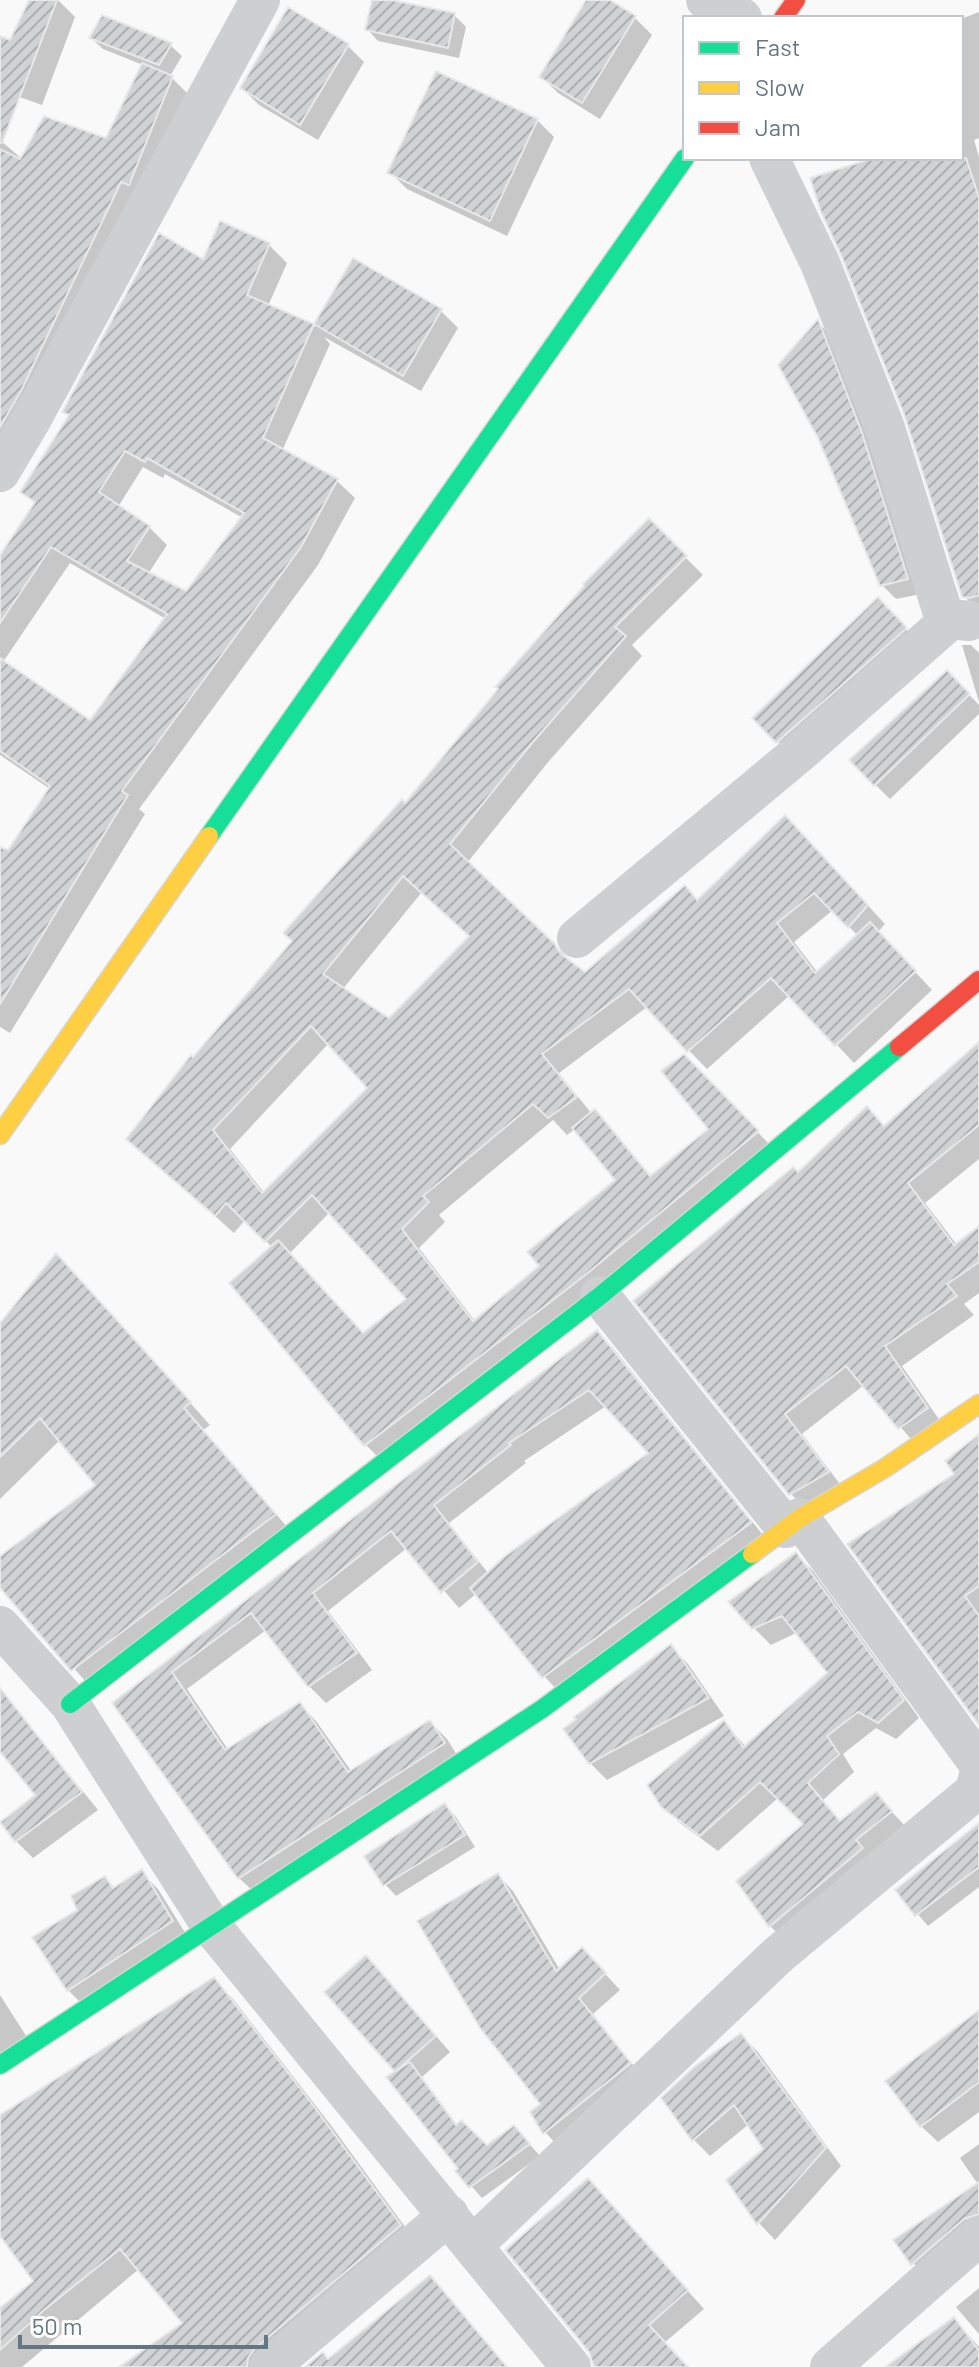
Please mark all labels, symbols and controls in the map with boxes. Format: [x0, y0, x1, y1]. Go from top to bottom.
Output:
legend [683, 16, 963, 160]
text: Fast [755, 32, 800, 61]
text: Slow [755, 72, 804, 101]
text: Jam [755, 112, 801, 141]
scale bar [20, 2299, 266, 2349]
text: 50 m [32, 2311, 83, 2340]

